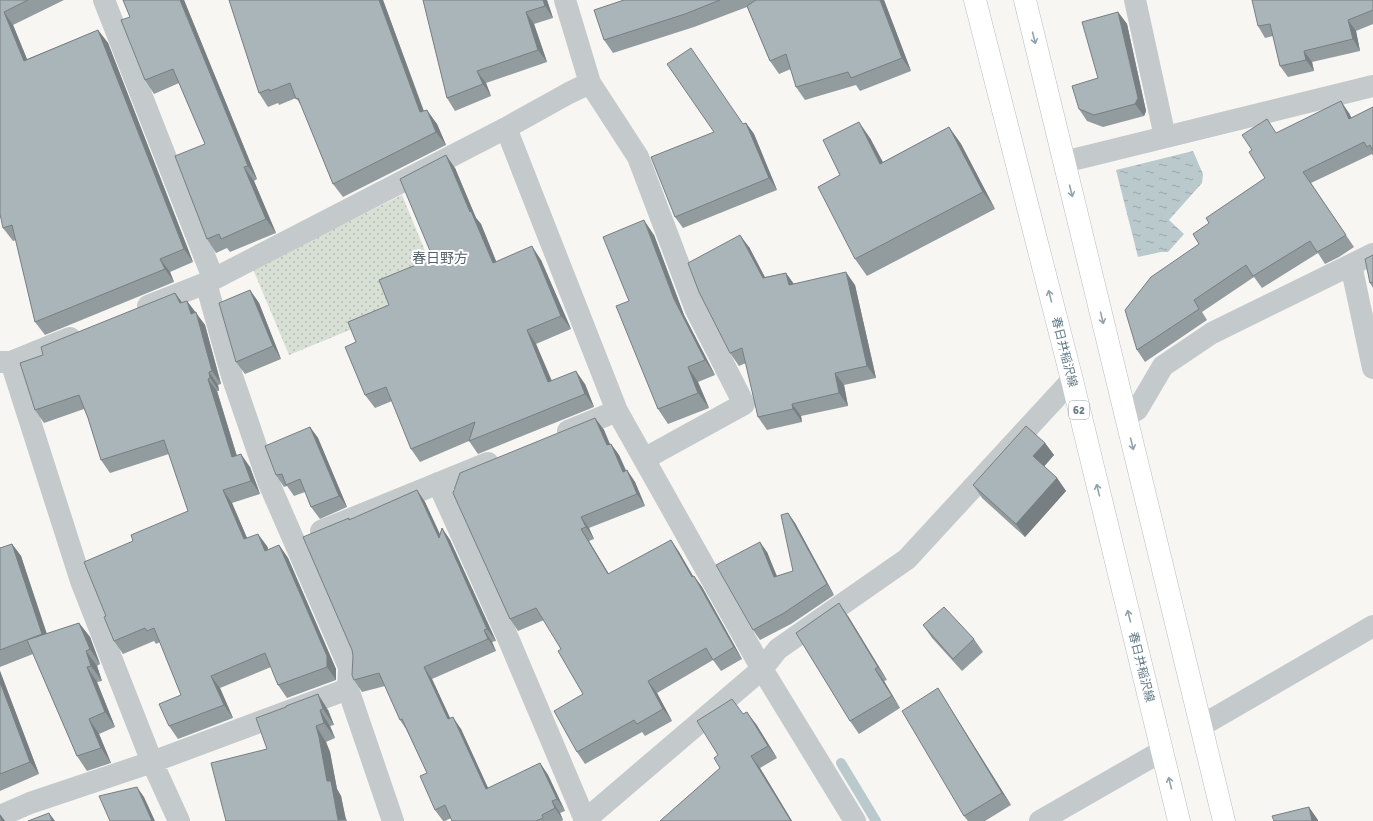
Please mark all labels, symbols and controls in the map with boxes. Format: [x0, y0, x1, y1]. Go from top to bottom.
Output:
one-way arrow [1031, 31, 1038, 44]
one-way arrow [1068, 185, 1076, 198]
district label: 春日野方 [412, 250, 468, 267]
one-way arrow [1046, 289, 1053, 302]
one-way arrow [1098, 311, 1106, 324]
street label: 春日井稲沢線 [1048, 315, 1080, 389]
road number: 62 [1069, 401, 1089, 419]
one-way arrow [1129, 437, 1136, 450]
one-way arrow [1094, 483, 1102, 496]
one-way arrow [1125, 610, 1132, 623]
street label: 春日井稲沢線 [1125, 630, 1157, 704]
one-way arrow [1165, 777, 1173, 790]

